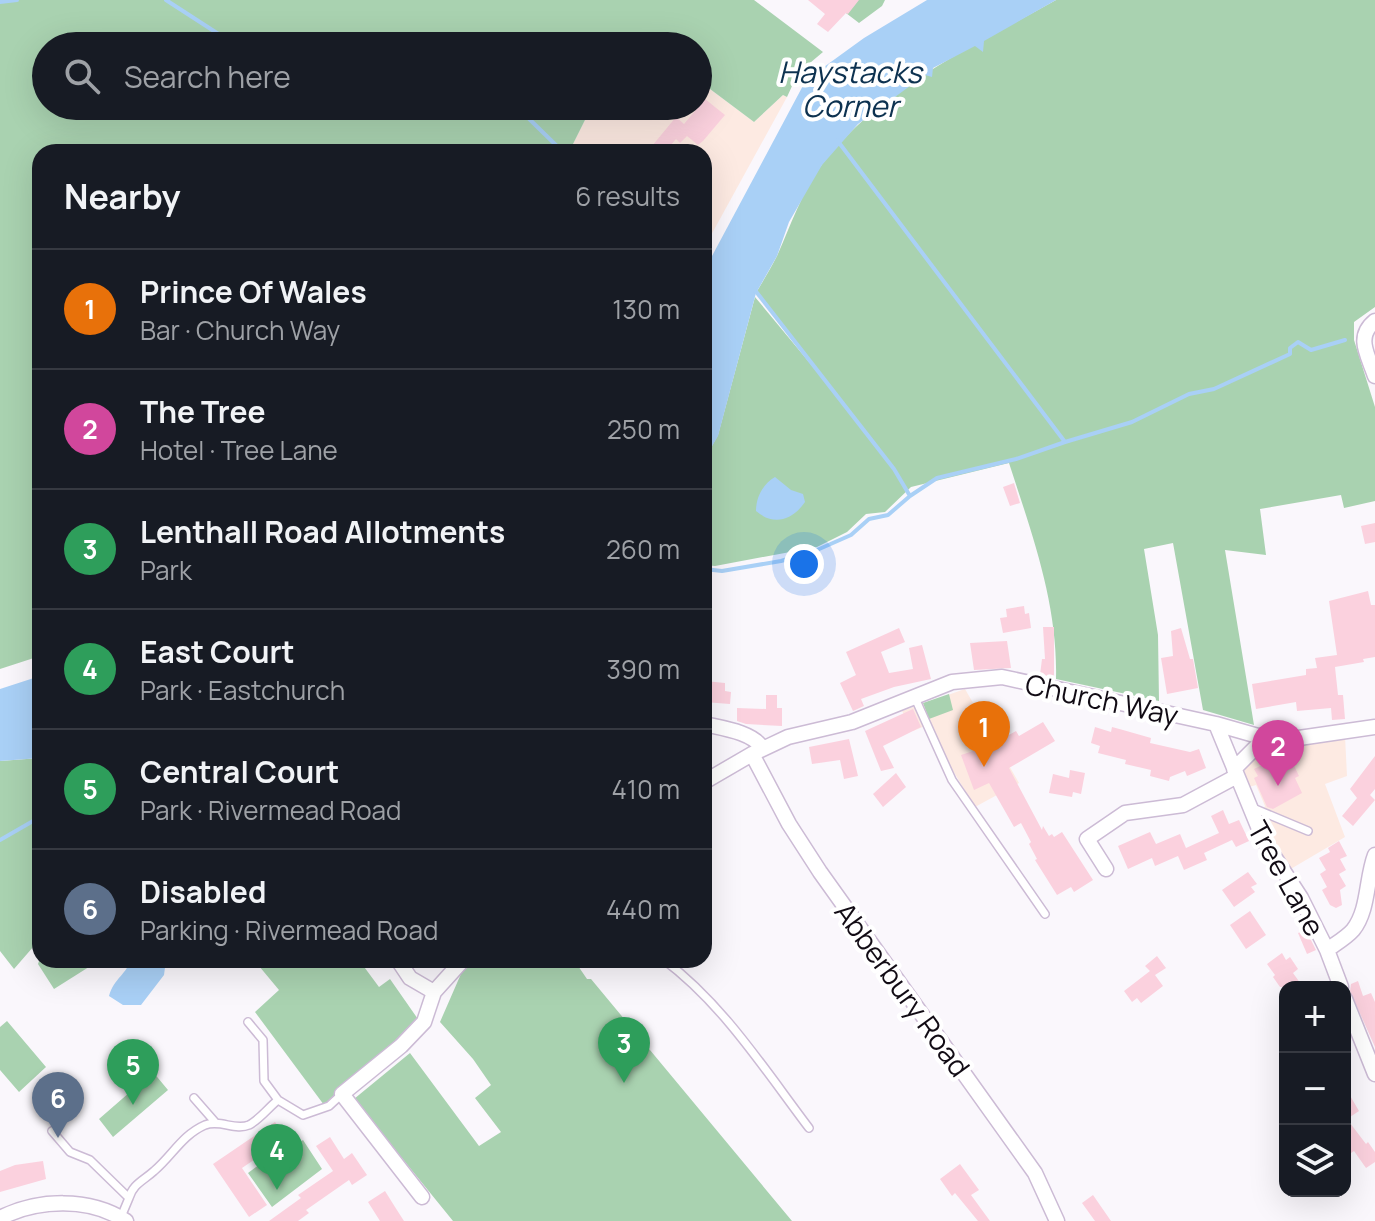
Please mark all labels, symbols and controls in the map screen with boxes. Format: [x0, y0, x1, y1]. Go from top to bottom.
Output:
search box [32, 32, 712, 120]
water label: Haystacks Corner [778, 51, 924, 126]
icon: search [60, 54, 104, 98]
text: Search here [124, 56, 291, 97]
text: Nearby [64, 173, 180, 219]
text: 6 results [575, 178, 680, 214]
text: Prince Of Wales [140, 271, 367, 312]
text: 1 [84, 291, 96, 327]
text: 130 m [612, 291, 680, 327]
text: Bar · Church Way [140, 312, 340, 348]
text: The Tree [140, 391, 266, 432]
text: 2 [82, 411, 98, 447]
text: 250 m [607, 411, 680, 447]
text: Hotel · Tree Lane [140, 432, 338, 468]
text: Lenthall Road Allotments [140, 511, 505, 552]
text: 3 [82, 531, 98, 567]
text: 260 m [606, 531, 680, 567]
your location [784, 544, 824, 584]
text: Park [140, 552, 192, 588]
text: East Court [140, 631, 295, 672]
text: 4 [82, 651, 98, 687]
text: 390 m [606, 651, 680, 687]
street label: Church Way [1022, 664, 1182, 734]
text: Park · Eastchurch [140, 672, 345, 708]
pin: 1 [958, 701, 1010, 767]
pin: 2 [1252, 720, 1304, 786]
text: Central Court [140, 751, 339, 792]
text: 5 [82, 771, 98, 807]
text: 410 m [611, 771, 680, 807]
text: Park · Rivermead Road [140, 792, 401, 828]
street label: Tree Lane [1240, 814, 1334, 942]
text: Disabled [140, 871, 266, 912]
text: 6 [82, 891, 98, 927]
text: 440 m [606, 891, 680, 927]
street label: Abberbury Road [827, 894, 979, 1084]
text: Parking · Rivermead Road [140, 912, 438, 948]
map controls [1279, 981, 1351, 1197]
button: + [1279, 981, 1351, 1053]
pin: 3 [598, 1017, 650, 1083]
pin: 5 [107, 1039, 159, 1105]
button: − [1279, 1053, 1351, 1125]
pin: 6 [32, 1072, 84, 1138]
pin: 4 [251, 1124, 303, 1190]
button: layers [1279, 1125, 1351, 1197]

